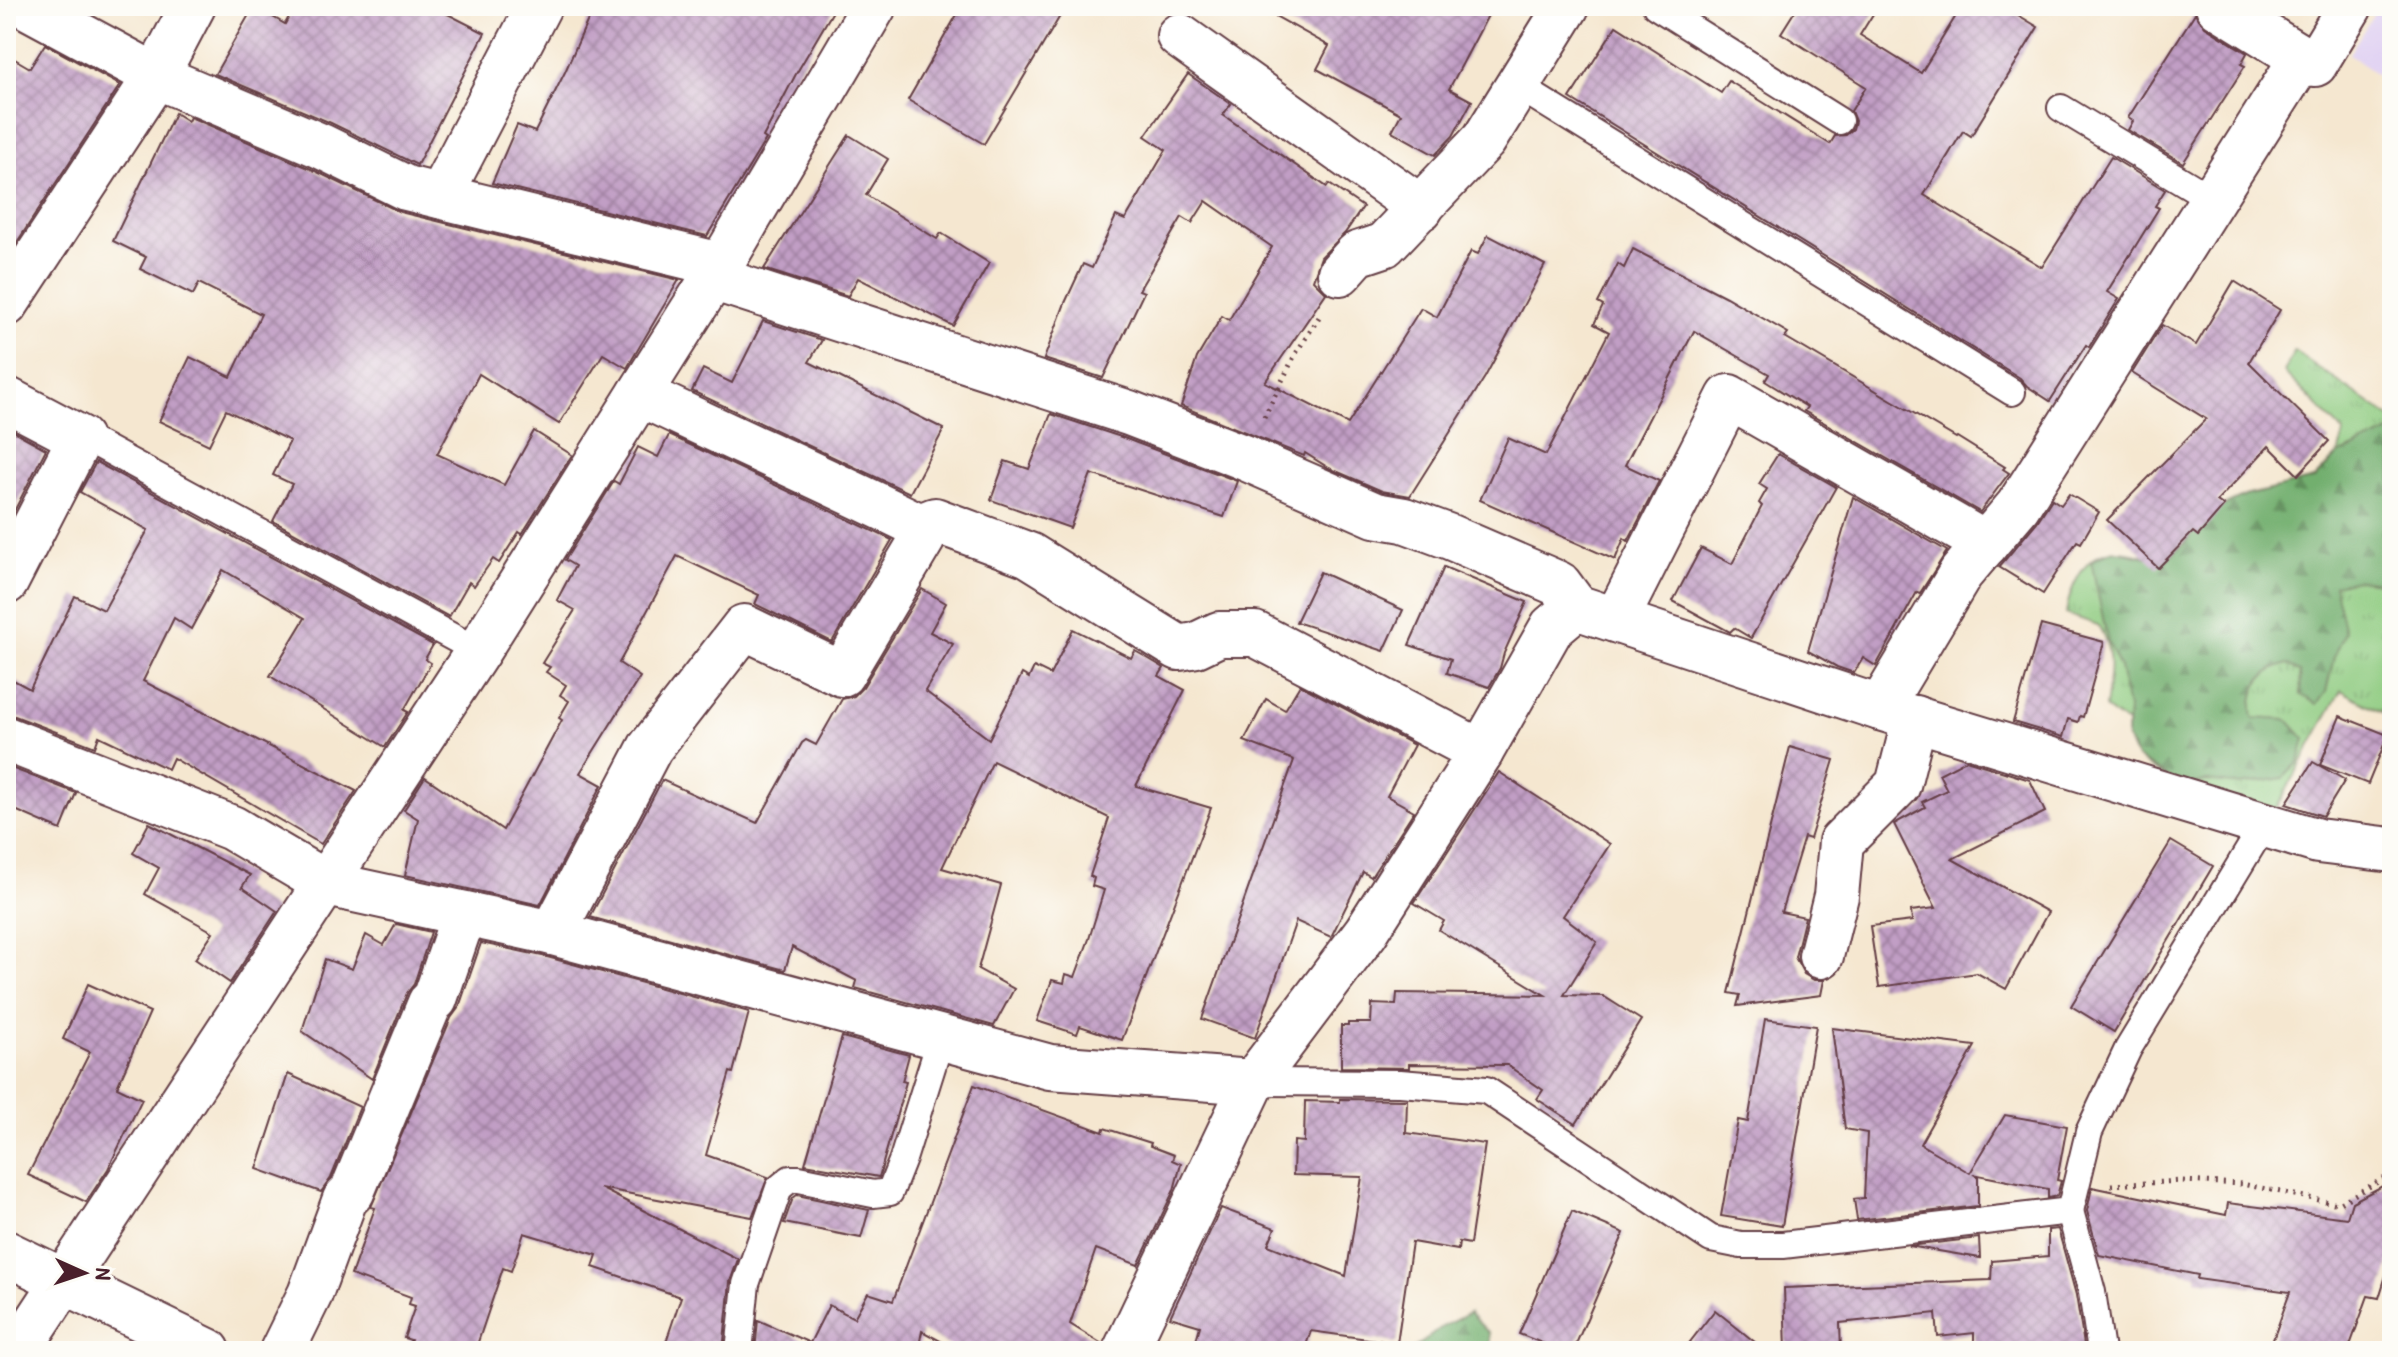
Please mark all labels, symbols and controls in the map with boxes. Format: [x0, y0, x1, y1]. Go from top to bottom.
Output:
north arrow [44, 1233, 124, 1313]
text: N [89, 1267, 119, 1281]

